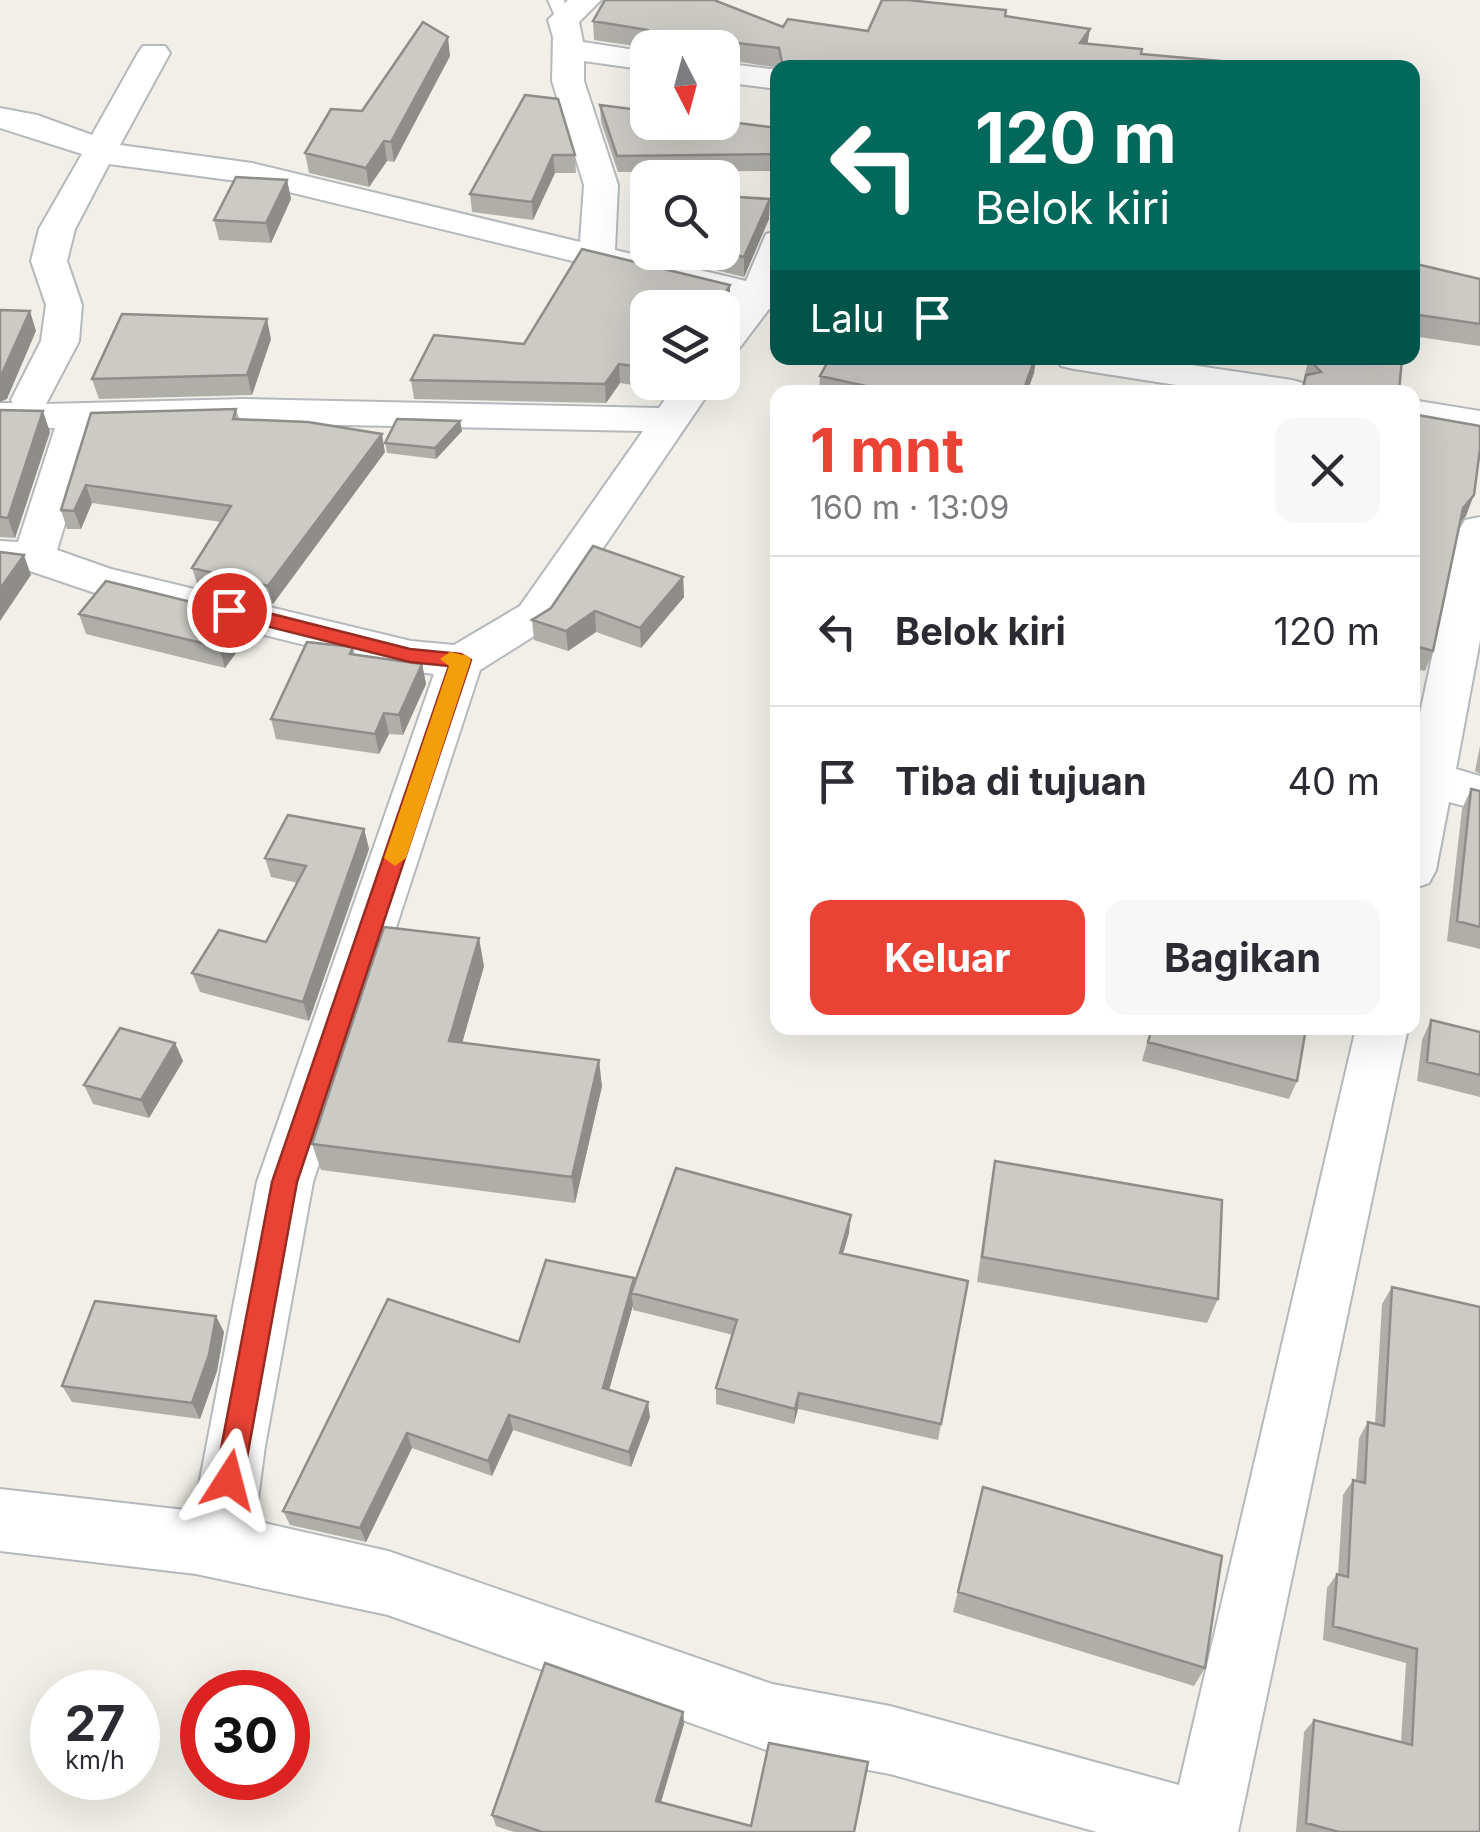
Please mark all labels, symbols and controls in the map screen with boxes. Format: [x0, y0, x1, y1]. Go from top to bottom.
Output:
north arrow [630, 30, 740, 140]
map controls [630, 30, 740, 400]
text: 120 m [975, 95, 1177, 180]
icon: left [810, 100, 940, 230]
button: search [630, 160, 740, 270]
text: Belok kiri [975, 180, 1170, 235]
button: layers [630, 290, 740, 400]
icon: arrive [905, 290, 960, 345]
text: Lalu [810, 295, 885, 341]
text: 1 mnt [810, 414, 964, 486]
button: close [1275, 418, 1380, 523]
text: 160 m · 13:09 [810, 488, 1009, 527]
pin [187, 568, 272, 653]
icon: arrive [202, 583, 257, 638]
icon: left [810, 604, 865, 659]
text: Belok kiri [895, 608, 1066, 654]
text: 120 m [1273, 608, 1380, 654]
icon: arrive [810, 754, 865, 809]
text: Tiba di tujuan [895, 758, 1147, 804]
text: 40 m [1288, 758, 1380, 804]
button: Keluar [810, 900, 1085, 1015]
button: Bagikan [1105, 900, 1380, 1015]
position arrow [177, 1428, 281, 1532]
speed limit sign: 30 [180, 1670, 310, 1800]
text: 27 [65, 1693, 125, 1753]
text: km/h [65, 1745, 125, 1775]

